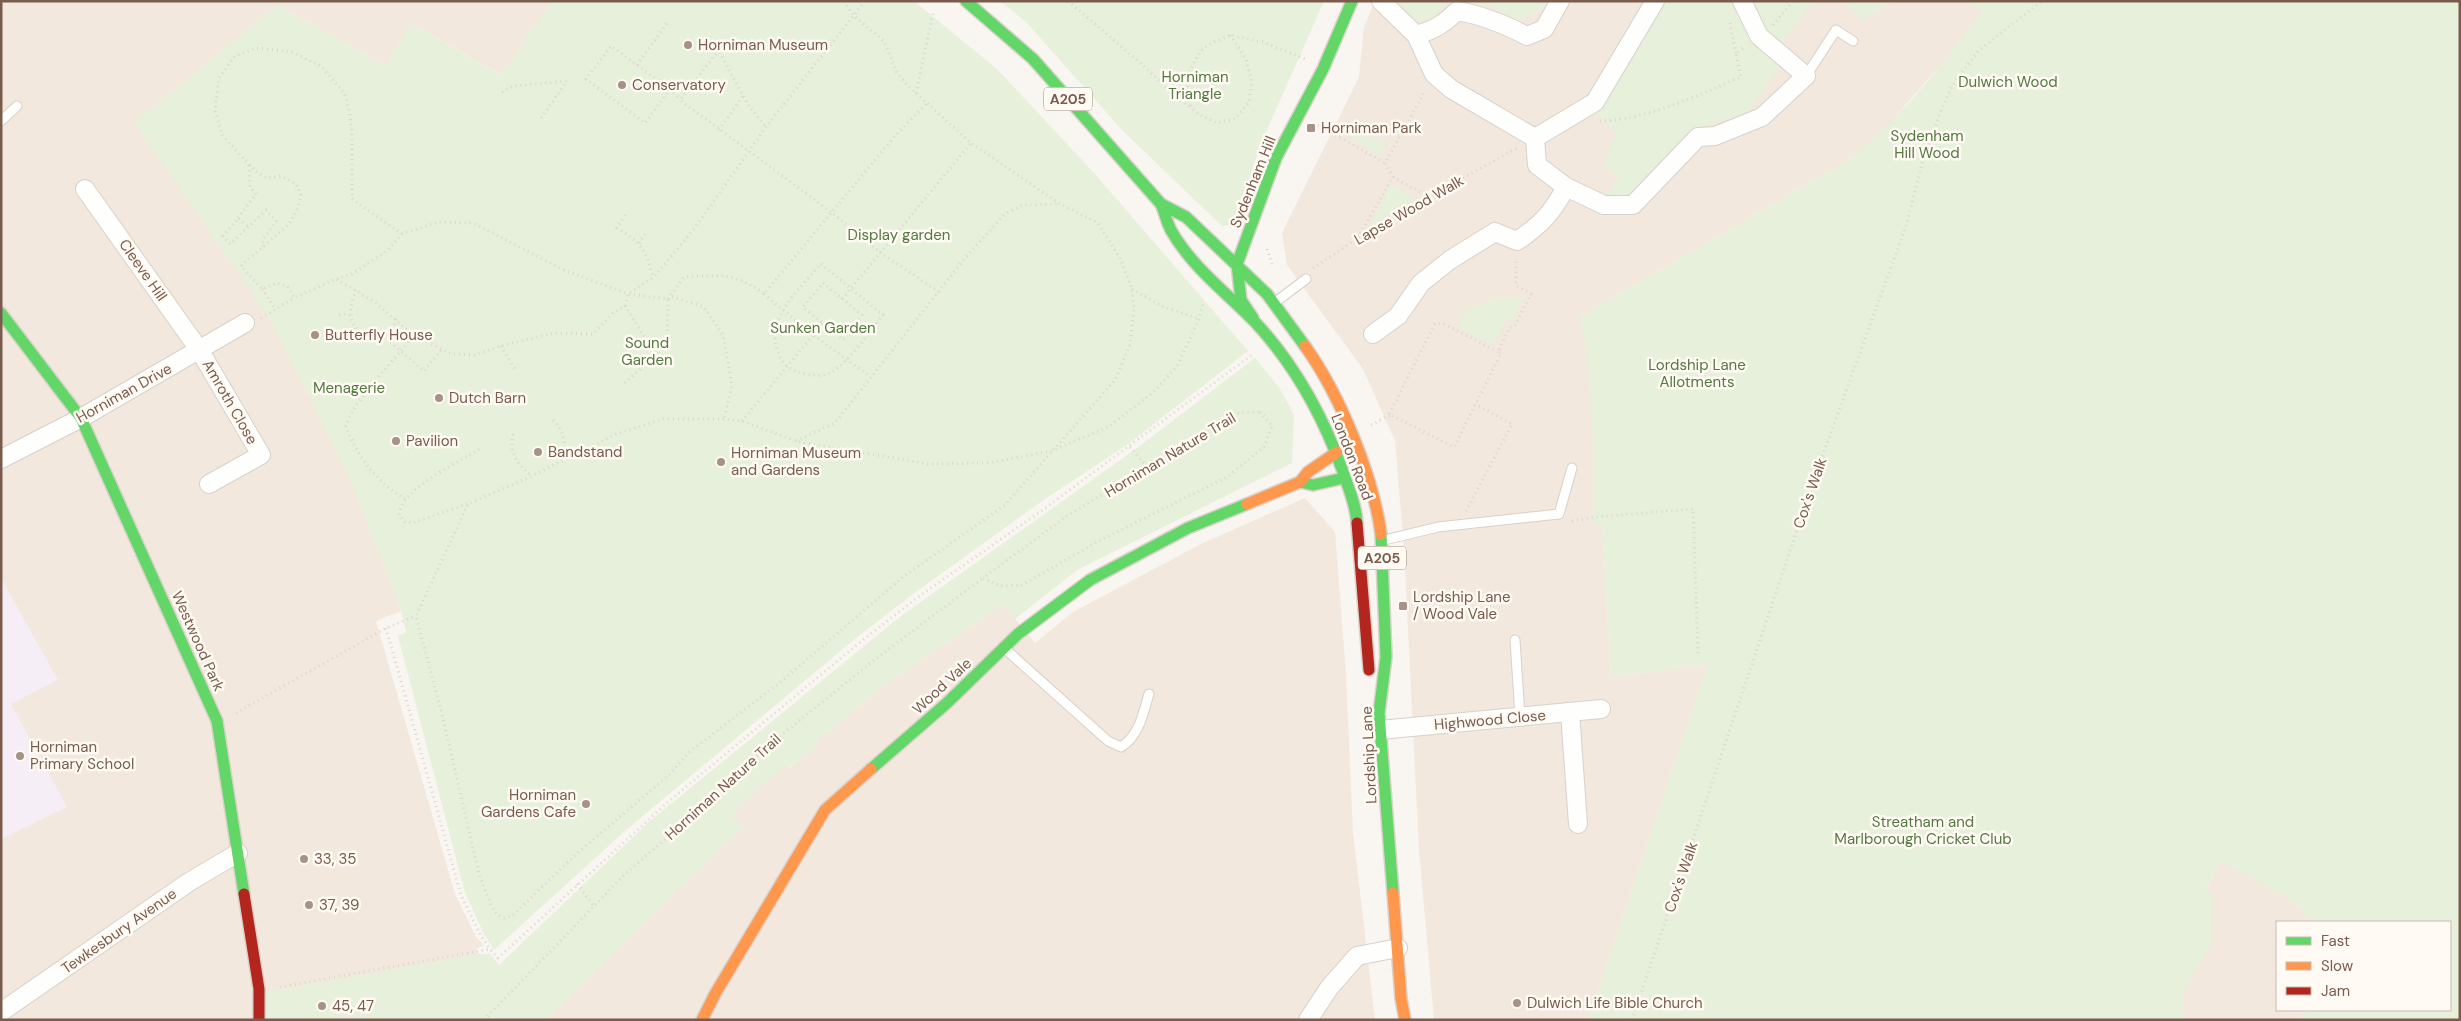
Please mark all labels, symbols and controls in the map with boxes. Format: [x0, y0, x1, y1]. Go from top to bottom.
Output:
place label: Horniman Museum [698, 35, 828, 55]
marker: Horniman Museum [682, 39, 694, 51]
park label: Horniman Triangle [1161, 67, 1229, 104]
park label: Dulwich Wood [1958, 72, 2058, 92]
place label: Conservatory [632, 75, 726, 95]
marker: Conservatory [616, 79, 628, 91]
road number: A205 [1044, 88, 1092, 110]
place label: Horniman Park [1321, 118, 1422, 138]
marker: Horniman Park [1305, 122, 1317, 134]
park label: Sydenham Hill Wood [1890, 126, 1964, 163]
street label: Sydenham Hill [1225, 133, 1281, 231]
street label: Lapse Wood Walk [1351, 170, 1468, 249]
park label: Display garden [848, 225, 950, 245]
street label: Cleeve Hill [114, 235, 172, 305]
park label: Sunken Garden [770, 318, 876, 338]
place label: Butterfly House [325, 325, 433, 345]
marker: Butterfly House [309, 329, 321, 341]
park label: Sound Garden [621, 333, 673, 370]
park label: Lordship Lane Allotments [1648, 355, 1746, 392]
street label: Amroth Close [198, 356, 262, 448]
street label: Horniman Drive [73, 358, 175, 428]
park label: Menagerie [313, 378, 385, 398]
place label: Dutch Barn [449, 388, 526, 408]
marker: Dutch Barn [433, 392, 445, 404]
street label: Horniman Nature Trail [1101, 408, 1239, 502]
street label: London Road [1326, 411, 1378, 503]
place label: Pavilion [406, 431, 458, 451]
marker: Pavilion [390, 435, 402, 447]
place label: Bandstand [548, 442, 622, 462]
place label: Horniman Museum and Gardens [731, 443, 861, 480]
marker: Bandstand [532, 446, 544, 458]
street label: Cox's Walk [1789, 455, 1832, 531]
marker: Horniman Museum and Gardens [715, 456, 727, 468]
road number: A205 [1358, 546, 1406, 570]
place label: Lordship Lane / Wood Vale [1413, 587, 1511, 624]
street label: Westwood Park [167, 588, 229, 694]
marker: Lordship Lane / Wood Vale [1397, 600, 1409, 612]
street label: Wood Vale [908, 653, 976, 719]
street label: Highwood Close [1433, 705, 1547, 735]
street label: Lordship Lane [1356, 706, 1382, 804]
street label: Horniman Nature Trail [661, 729, 785, 845]
place label: Horniman Primary School [30, 737, 134, 774]
marker: Horniman Primary School [14, 750, 26, 762]
place label: Horniman Gardens Cafe [481, 785, 576, 822]
marker: Horniman Gardens Cafe [580, 798, 592, 810]
park label: Streatham and Marlborough Cricket Club [1834, 812, 2012, 849]
street label: Cox's Walk [1660, 839, 1703, 915]
place label: 33, 35 [314, 849, 356, 869]
marker: 33, 35 [298, 853, 310, 865]
street label: Tewkesbury Avenue [57, 884, 181, 978]
place label: 37, 39 [319, 895, 359, 915]
marker: 37, 39 [303, 899, 315, 911]
legend [2276, 921, 2451, 1011]
text: Fast [2321, 931, 2350, 951]
text: Slow [2321, 956, 2354, 976]
text: Jam [2321, 981, 2350, 1001]
place label: Dulwich Life Bible Church [1527, 993, 1703, 1013]
place label: 45, 47 [332, 996, 374, 1016]
marker: Dulwich Life Bible Church [1511, 997, 1523, 1009]
marker: 45, 47 [316, 1000, 328, 1012]

